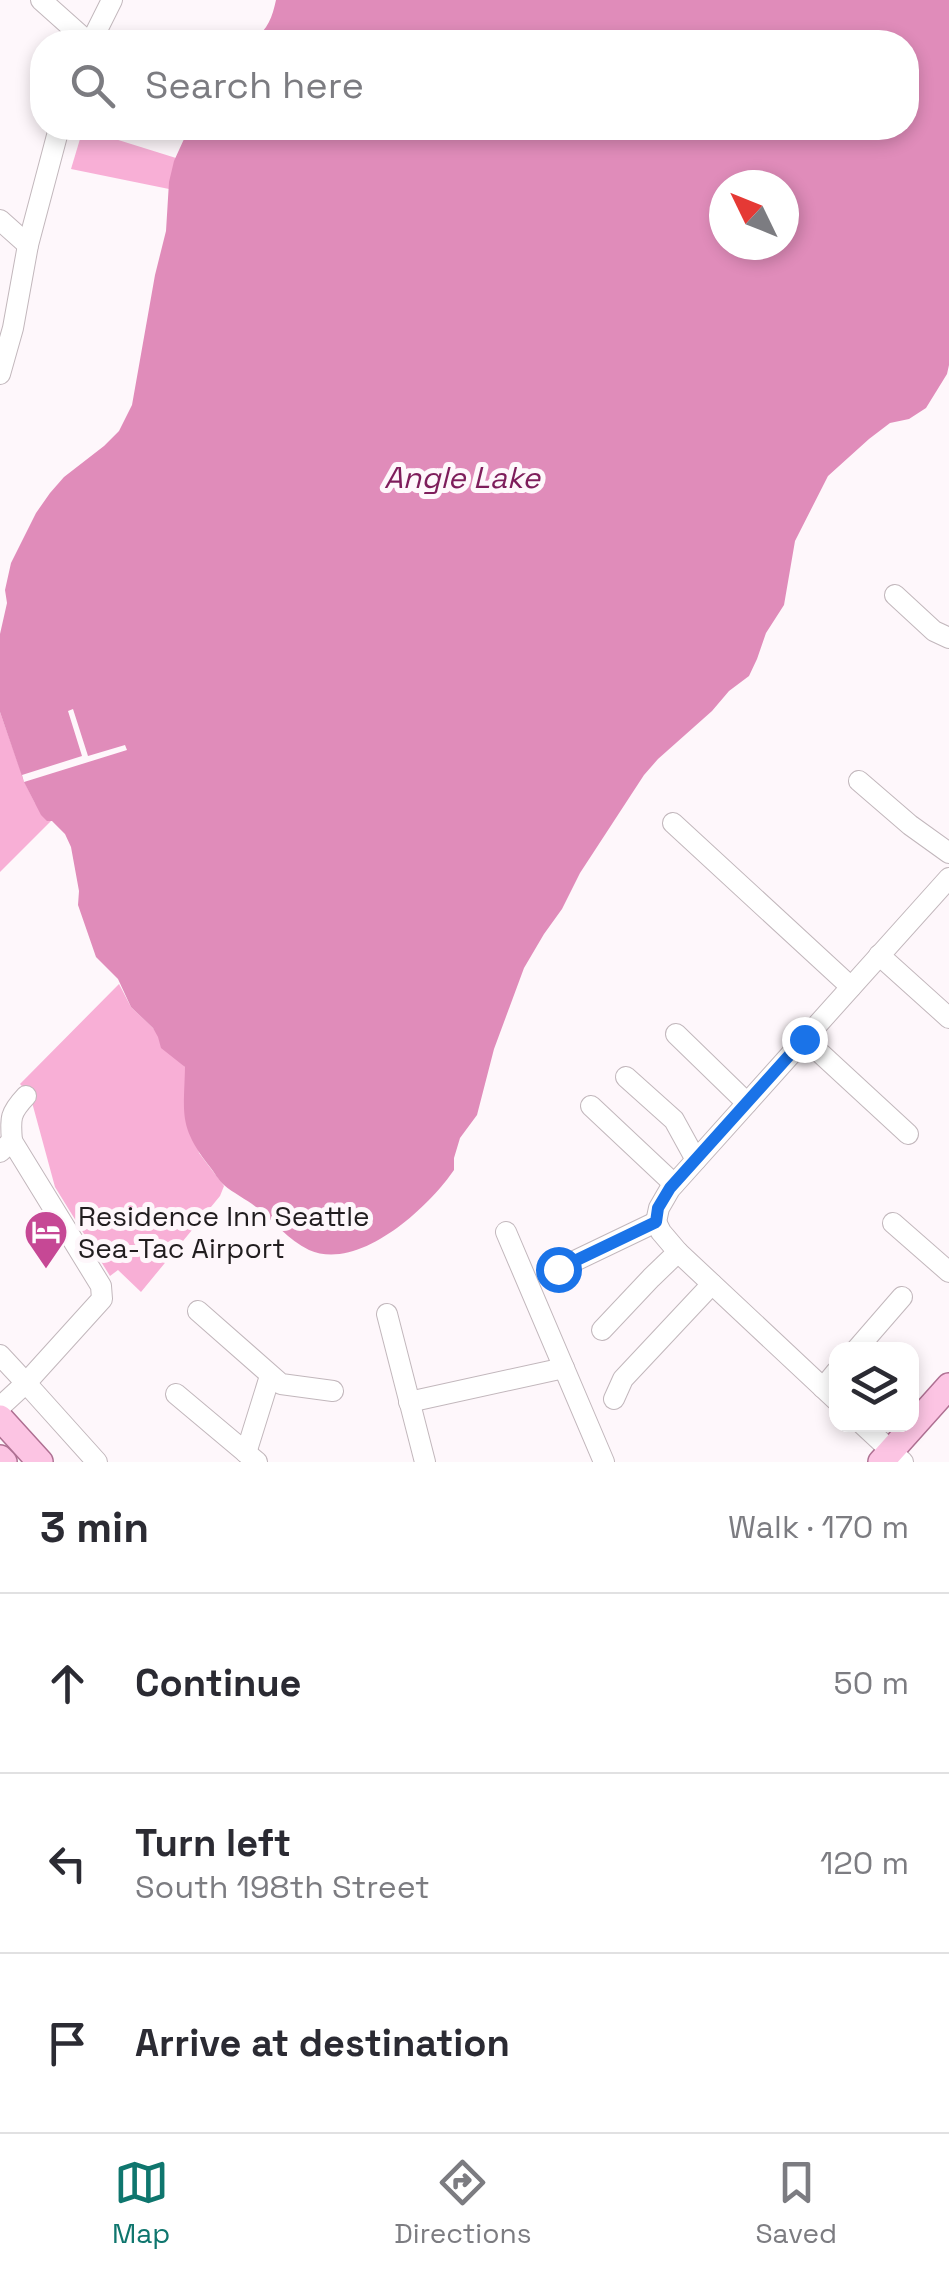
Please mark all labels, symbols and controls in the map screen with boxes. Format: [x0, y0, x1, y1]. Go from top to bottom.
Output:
search box [30, 30, 919, 140]
icon: search [65, 58, 120, 113]
text: Search here [145, 61, 364, 109]
north arrow [709, 170, 799, 260]
water label: Angle Lake [384, 458, 541, 497]
route end [782, 1017, 828, 1063]
place label: Residence Inn Seattle Sea-Tac Airport [78, 1198, 370, 1266]
hotel icon: Residence Inn Seattle Sea-Tac Airport [23, 1209, 69, 1270]
route start [536, 1247, 582, 1293]
map controls [829, 1342, 919, 1432]
button: layers [829, 1342, 919, 1432]
text: 3 min [40, 1501, 149, 1554]
text: Walk · 170 m [728, 1507, 909, 1547]
icon: ahead [40, 1656, 95, 1711]
text: Continue [135, 1659, 301, 1707]
text: 50 m [834, 1663, 909, 1703]
text: Turn left [135, 1819, 291, 1867]
icon: left [40, 1836, 95, 1891]
text: 120 m [820, 1843, 909, 1883]
text: South 198th Street [135, 1867, 430, 1907]
icon: arrive [40, 2016, 95, 2071]
text: Arrive at destination [135, 2019, 510, 2067]
tab: Map [112, 2155, 170, 2251]
tab: Directions [394, 2155, 531, 2251]
tab: Saved [755, 2155, 837, 2251]

